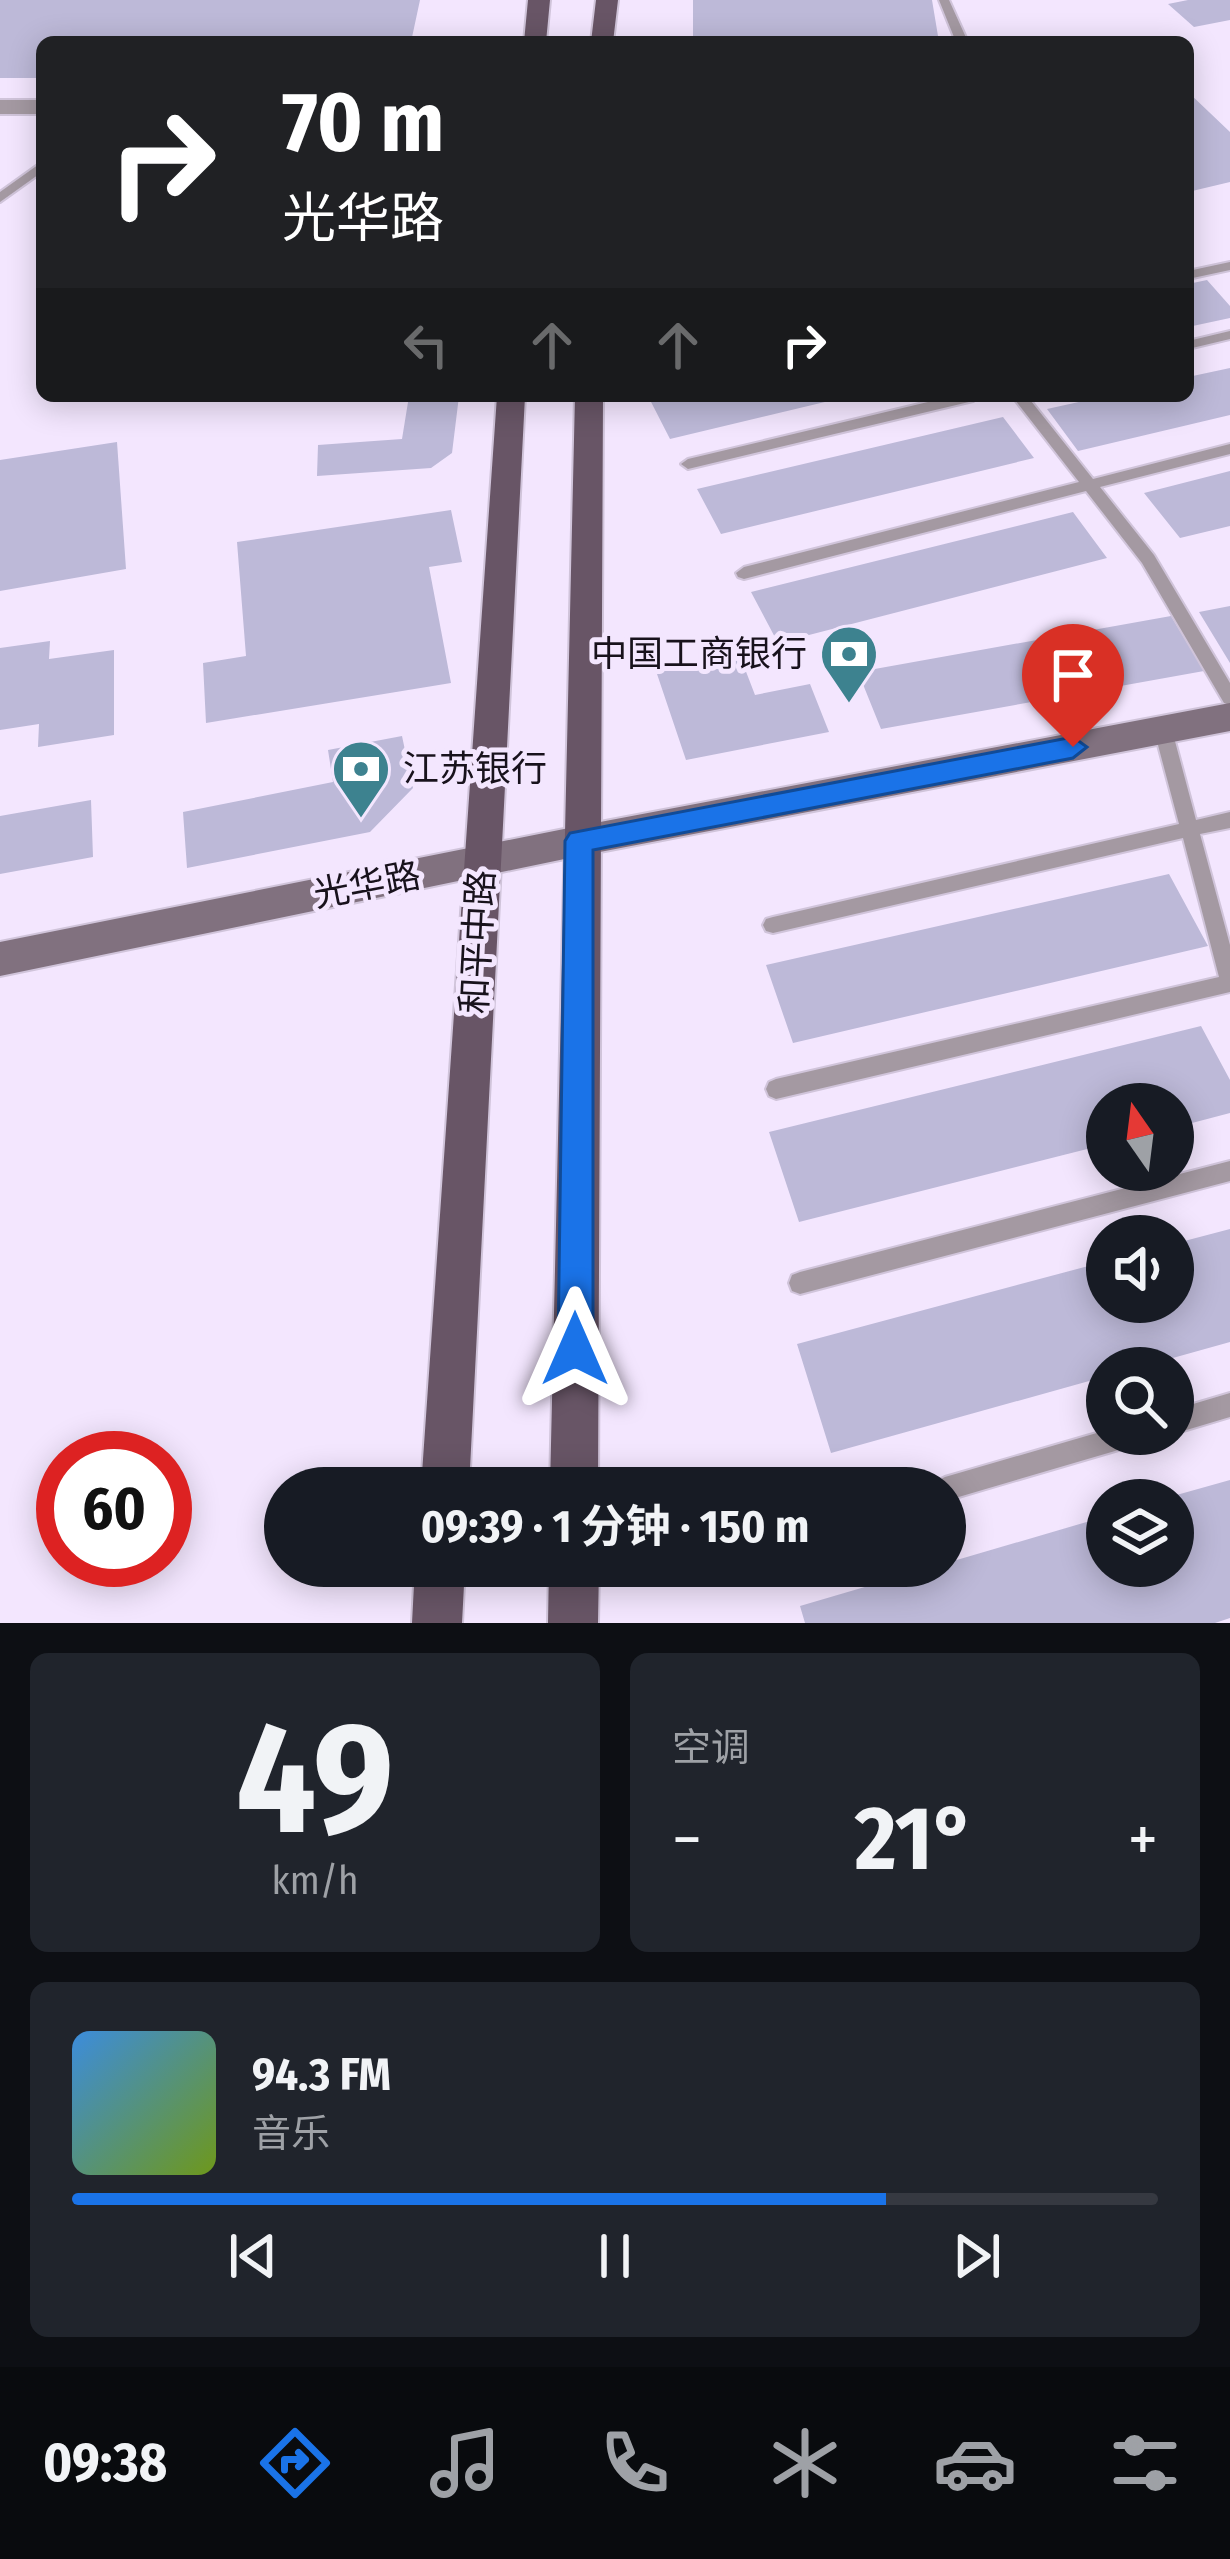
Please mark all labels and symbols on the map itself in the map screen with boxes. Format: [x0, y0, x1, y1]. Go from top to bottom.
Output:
bank icon: 中国工商银行 [818, 623, 880, 705]
pin [1022, 624, 1124, 747]
place label: 中国工商银行 [591, 632, 807, 676]
bank icon: 江苏银行 [330, 738, 392, 820]
place label: 江苏银行 [403, 747, 547, 791]
street label: 光华路 [310, 853, 424, 917]
street label: 和平中路 [452, 869, 504, 1015]
north arrow [1086, 1083, 1194, 1191]
position arrow [512, 1286, 638, 1412]
speed limit sign: 60 [36, 1431, 192, 1587]

